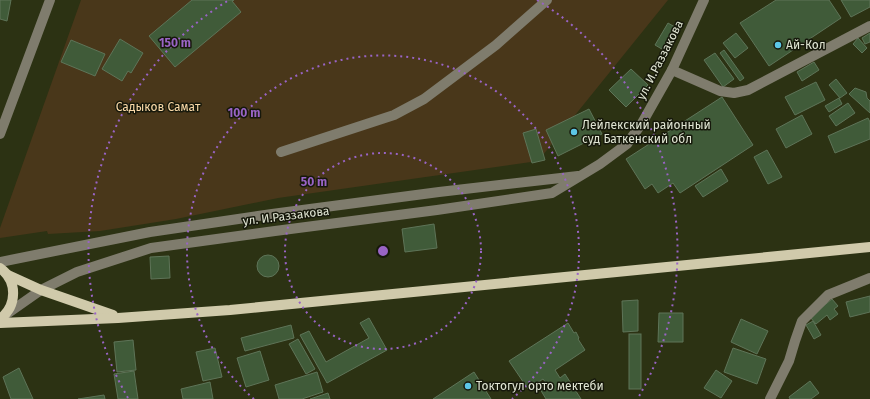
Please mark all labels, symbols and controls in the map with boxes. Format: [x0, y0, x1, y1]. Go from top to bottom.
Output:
street label: ул. И.Раззакова [634, 18, 686, 102]
text: 150 m [159, 36, 191, 50]
place label: Ай-Кол [786, 38, 826, 52]
marker: Ай-Кол [773, 40, 783, 50]
park label: Садыков Самат [116, 100, 201, 114]
text: 100 m [228, 106, 260, 120]
place label: Лейлекский районный суд Баткенский обл [582, 118, 711, 146]
marker: Лейлекский районный суд Баткенский обл [569, 127, 579, 137]
text: 50 m [301, 175, 327, 189]
street label: ул. И.Раззакова [242, 204, 330, 228]
centre of rings [376, 244, 390, 258]
place label: Токтогул орто мектеби [476, 379, 604, 393]
marker: Токтогул орто мектеби [463, 381, 473, 391]

